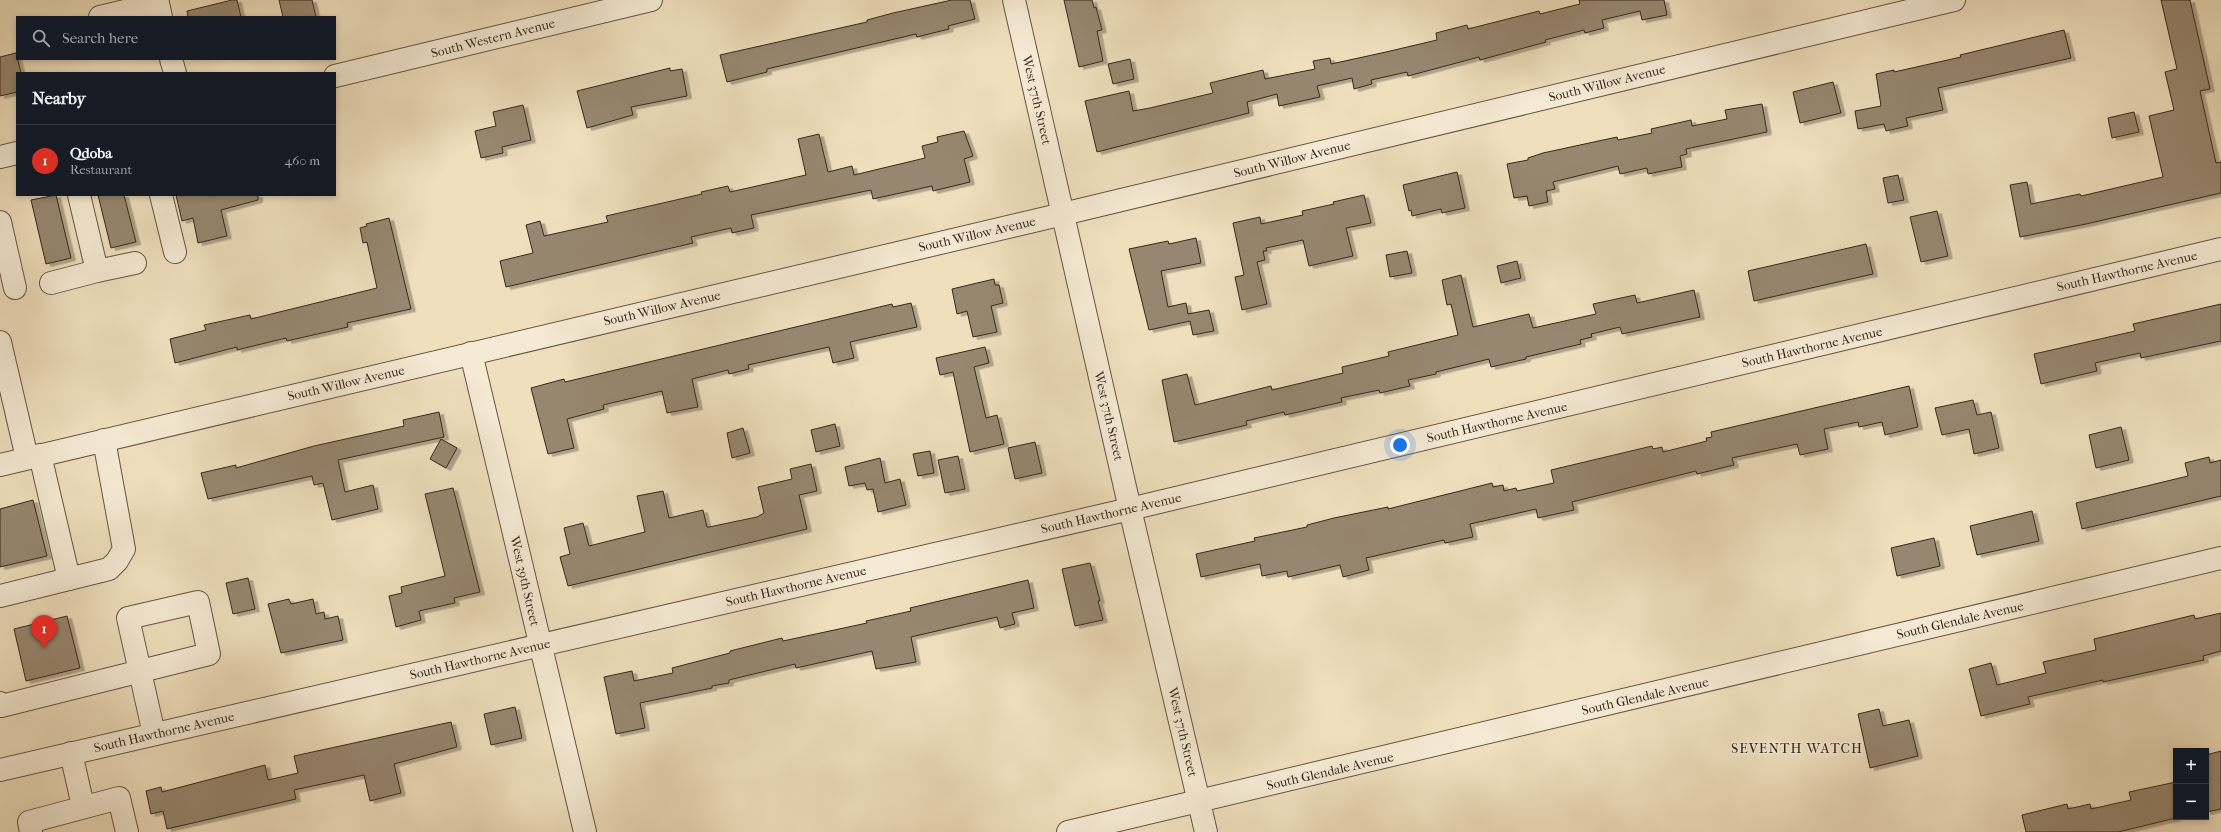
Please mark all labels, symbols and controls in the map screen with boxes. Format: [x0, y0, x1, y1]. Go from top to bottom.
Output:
street label: South Western Avenue [429, 15, 557, 61]
search box [16, 16, 336, 60]
icon: search [30, 27, 52, 49]
text: Search here [62, 29, 138, 47]
street label: West 37th Street [1019, 53, 1055, 146]
street label: South Willow Avenue [1547, 61, 1667, 105]
text: Nearby [32, 88, 86, 108]
street label: South Willow Avenue [1232, 137, 1352, 181]
text: Qdoba [70, 144, 112, 162]
text: 1 [43, 153, 47, 168]
text: 460 m [285, 153, 320, 168]
text: Restaurant [70, 162, 132, 177]
street label: South Willow Avenue [917, 213, 1038, 255]
street label: South Hawthorne Avenue [2055, 247, 2199, 294]
street label: South Willow Avenue [602, 287, 723, 329]
street label: South Hawthorne Avenue [1740, 323, 1884, 370]
street label: South Willow Avenue [286, 362, 407, 404]
street label: West 37th Street [1091, 369, 1127, 462]
street label: South Hawthorne Avenue [1425, 398, 1569, 445]
your location [1390, 435, 1410, 455]
street label: South Hawthorne Avenue [1039, 489, 1183, 536]
street label: West 39th Street [507, 534, 543, 628]
street label: South Hawthorne Avenue [724, 562, 868, 609]
street label: South Glendale Avenue [1895, 598, 2025, 642]
pin: 1 [31, 615, 57, 648]
street label: South Hawthorne Avenue [408, 635, 552, 682]
street label: South Glendale Avenue [1580, 674, 1710, 718]
street label: West 37th Street [1165, 685, 1201, 778]
street label: South Hawthorne Avenue [92, 708, 236, 755]
district label: SEVENTH WATCH [1731, 740, 1863, 757]
map controls [2173, 748, 2209, 820]
button: + [2173, 748, 2209, 784]
street label: South Glendale Avenue [1265, 749, 1395, 793]
button: − [2173, 784, 2209, 820]

